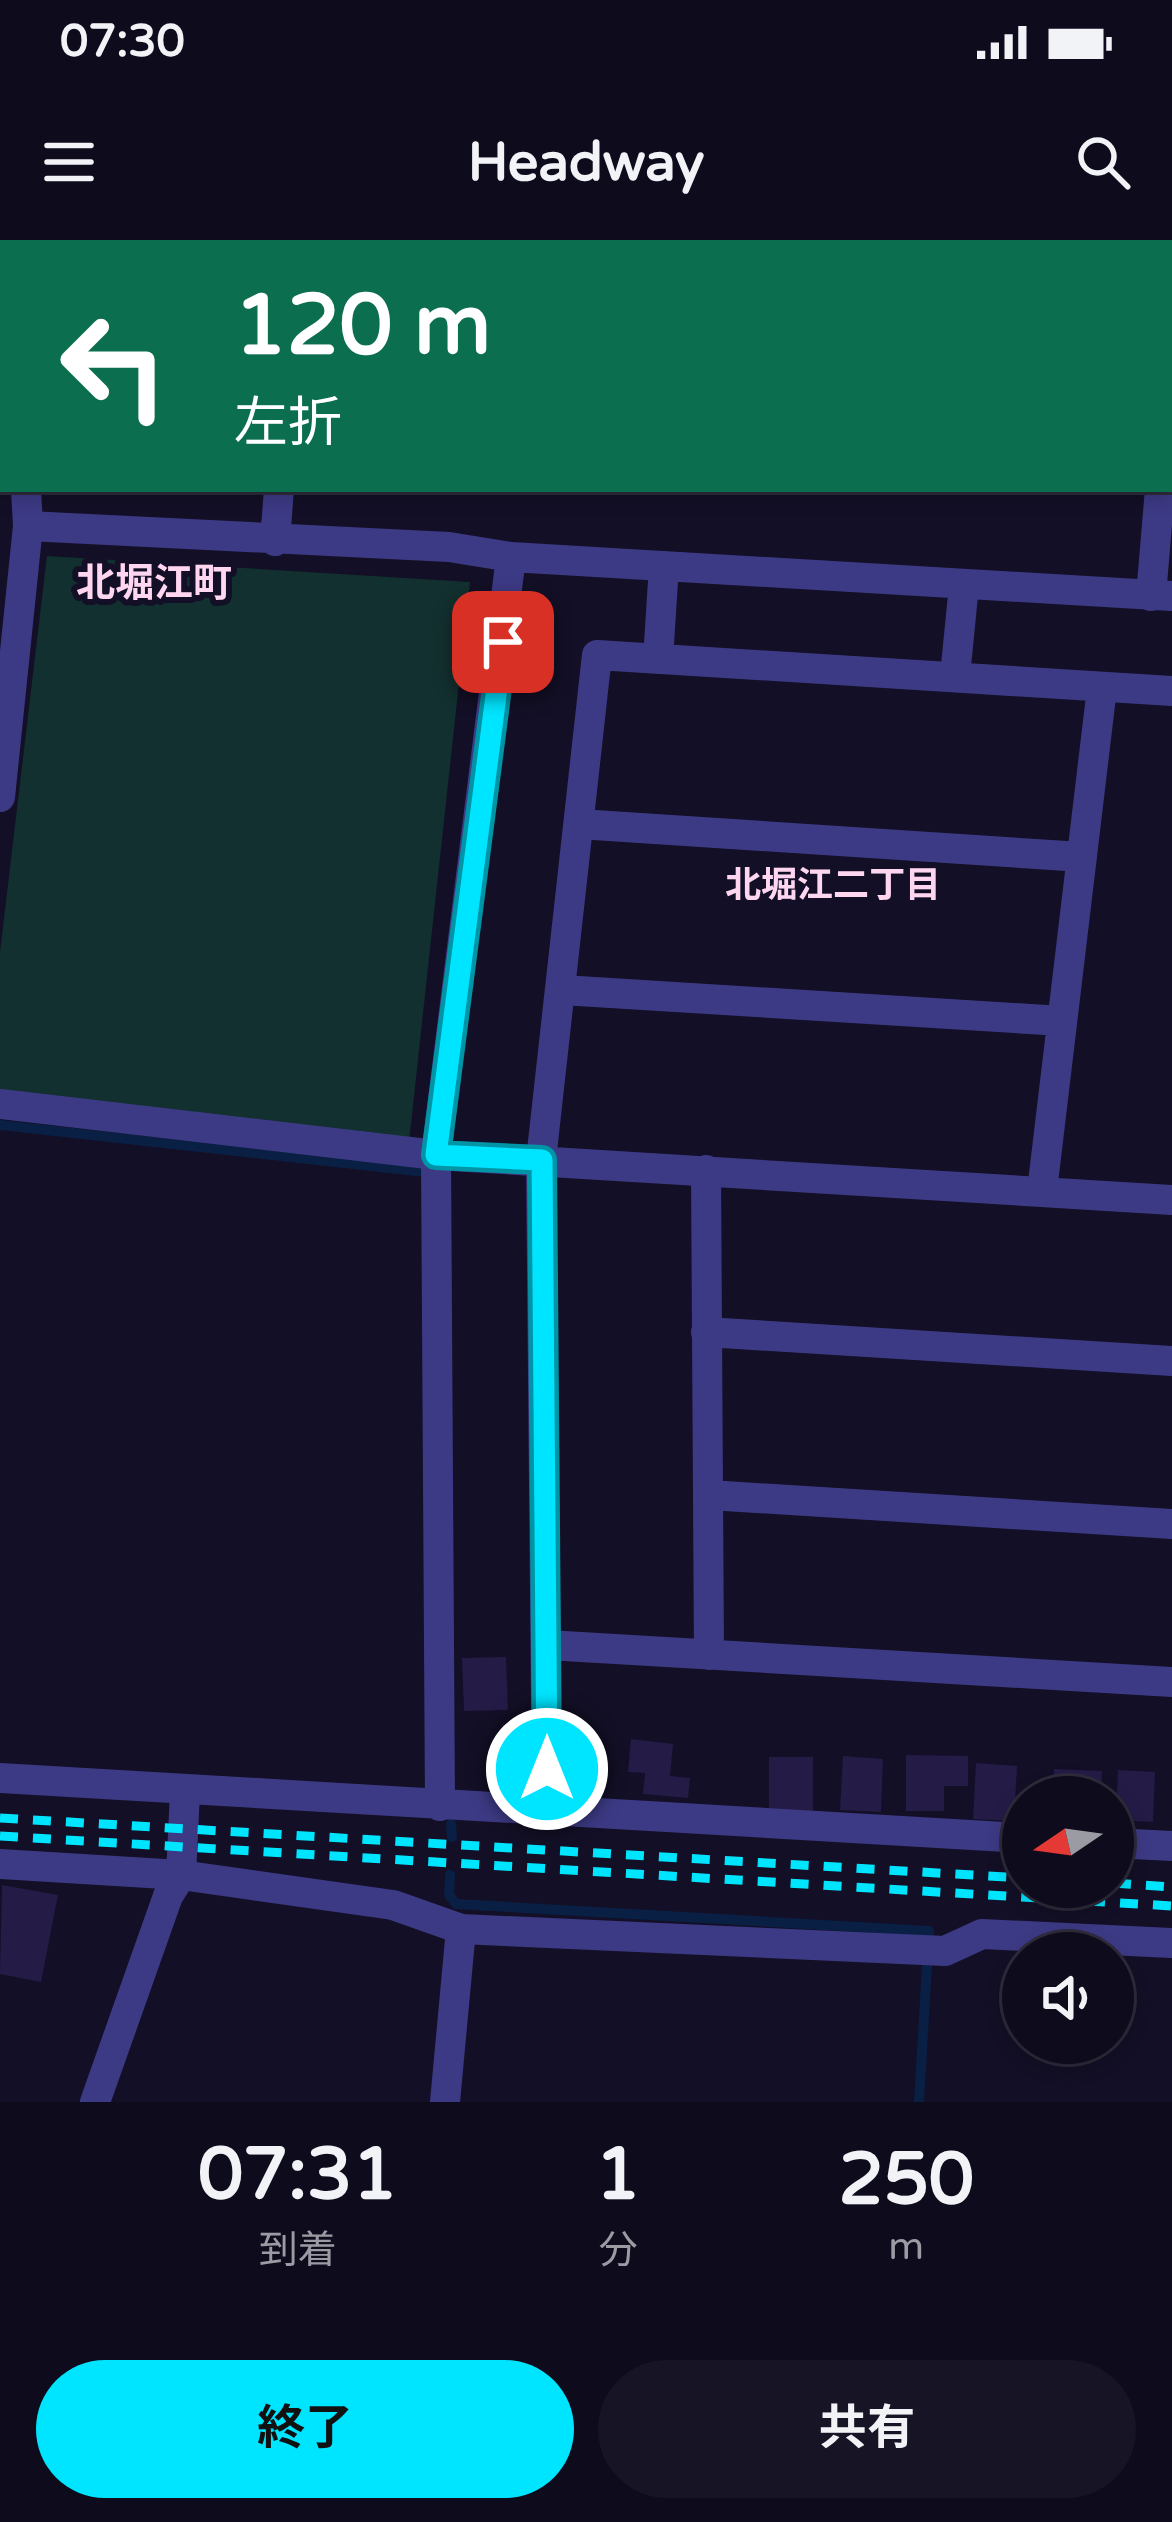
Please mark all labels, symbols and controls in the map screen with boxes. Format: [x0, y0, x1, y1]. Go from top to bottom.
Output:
text: 07:30 [60, 15, 185, 69]
icon: menu [36, 129, 102, 195]
icon: search [1070, 129, 1136, 195]
text: Headway [468, 130, 704, 195]
text: 120 m [234, 276, 491, 377]
icon: left [36, 288, 192, 444]
text: 左折 [234, 391, 342, 456]
district label: 北堀江町 [76, 560, 232, 607]
pin [452, 591, 554, 693]
icon: arrive [470, 609, 536, 675]
district label: 北堀江二丁目 [725, 864, 941, 907]
position arrow [484, 1706, 610, 1832]
north arrow [1002, 1776, 1134, 1908]
map controls [1002, 1776, 1134, 2064]
button: sound [1002, 1932, 1134, 2064]
text: 07:31 [198, 2132, 397, 2219]
text: 1 [595, 2132, 641, 2219]
text: 250 [838, 2137, 974, 2224]
text: m [888, 2223, 924, 2270]
text: 到着 [259, 2227, 337, 2274]
text: 分 [598, 2227, 637, 2274]
button: 終了 [36, 2360, 574, 2498]
button: 共有 [598, 2360, 1136, 2498]

